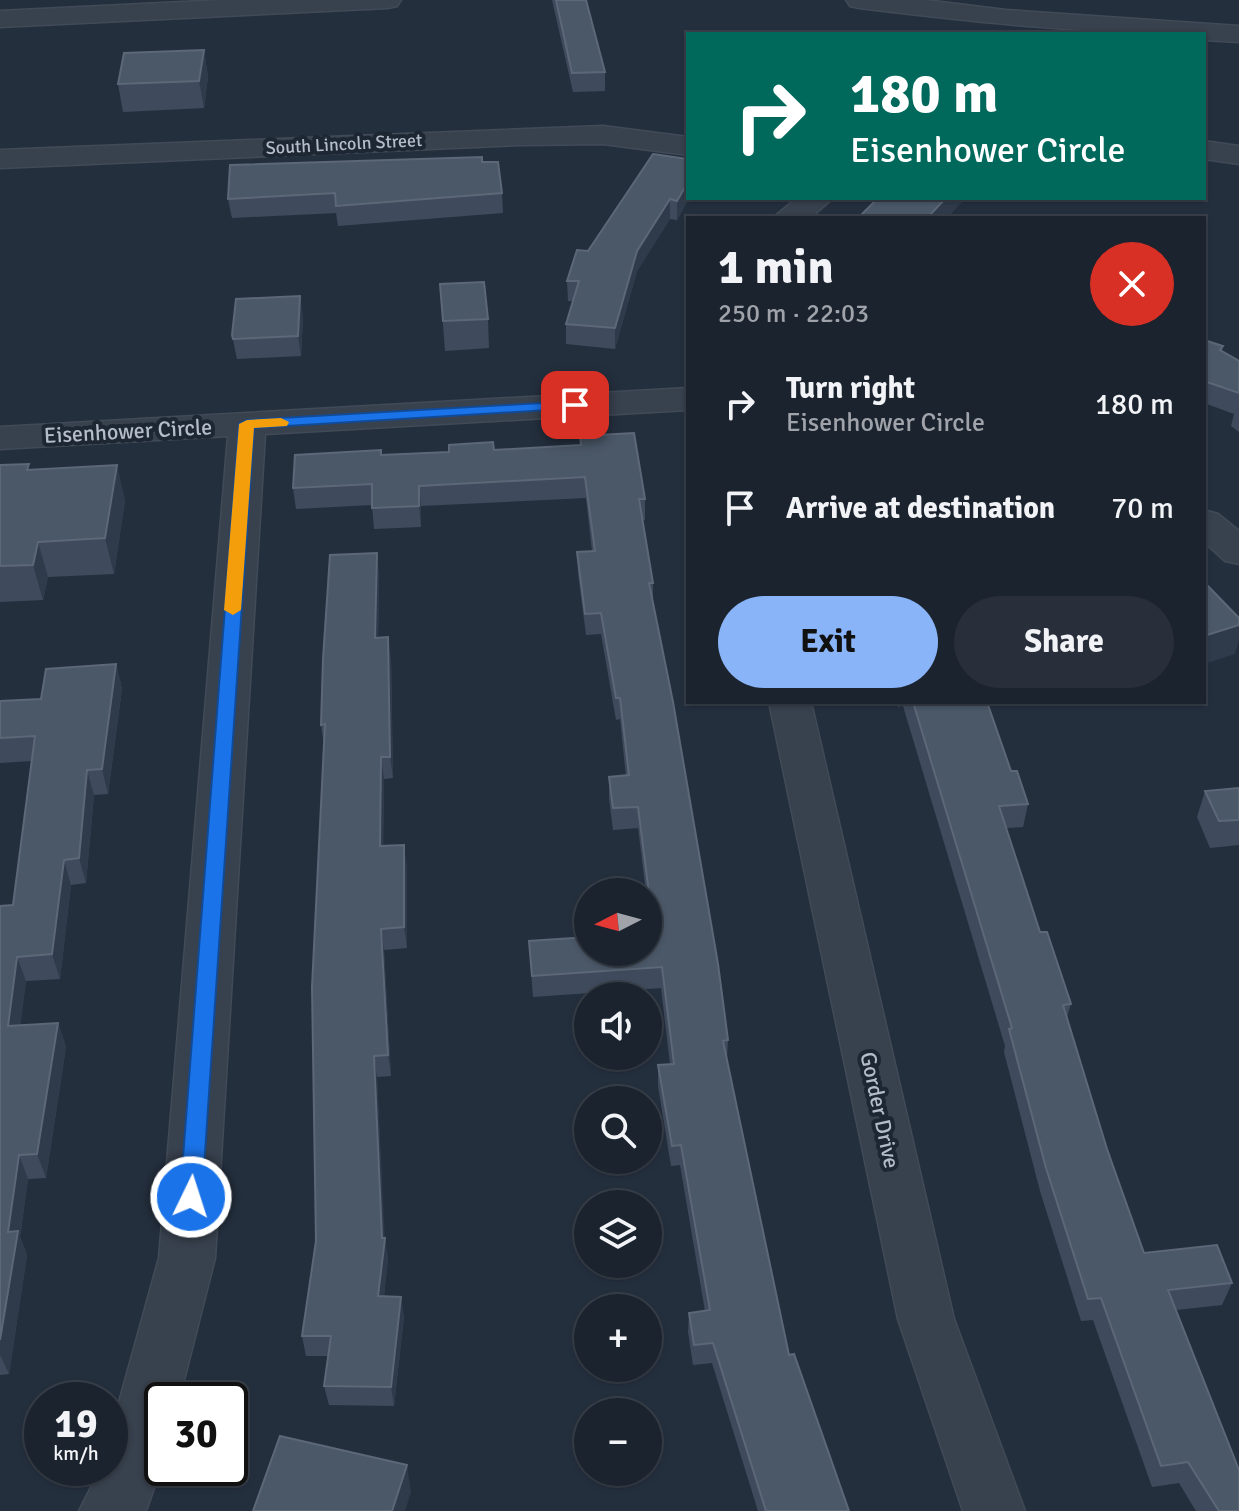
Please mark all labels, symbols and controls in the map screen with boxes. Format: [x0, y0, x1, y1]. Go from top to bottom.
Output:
text: 180 m [850, 59, 998, 128]
icon: right [718, 64, 822, 168]
text: Eisenhower Circle [850, 128, 1125, 173]
street label: South Lincoln Street [265, 129, 423, 159]
text: 1 min [718, 238, 834, 297]
button: close [1090, 242, 1174, 326]
text: 250 m · 22:03 [718, 298, 869, 330]
text: Turn right [786, 370, 915, 407]
pin [541, 371, 609, 439]
icon: right [718, 382, 762, 426]
icon: arrive [553, 383, 597, 427]
text: 180 m [1095, 386, 1174, 423]
text: Eisenhower Circle [786, 407, 985, 439]
street label: Eisenhower Circle [43, 413, 213, 449]
icon: arrive [718, 486, 762, 530]
text: Arrive at destination [786, 490, 1055, 527]
text: 70 m [1111, 490, 1174, 527]
button: Exit [718, 596, 938, 688]
button: Share [954, 596, 1174, 688]
north arrow [574, 878, 662, 966]
map controls [574, 878, 662, 1486]
button: sound [574, 982, 662, 1070]
street label: Gorder Drive [854, 1049, 906, 1171]
button: search [574, 1086, 662, 1174]
position arrow [149, 1155, 233, 1239]
button: layers [574, 1190, 662, 1278]
button: + [574, 1294, 662, 1382]
speed limit sign: 30 [144, 1382, 248, 1486]
button: − [574, 1398, 662, 1486]
text: 19 [54, 1399, 98, 1449]
text: km/h [53, 1441, 99, 1466]

